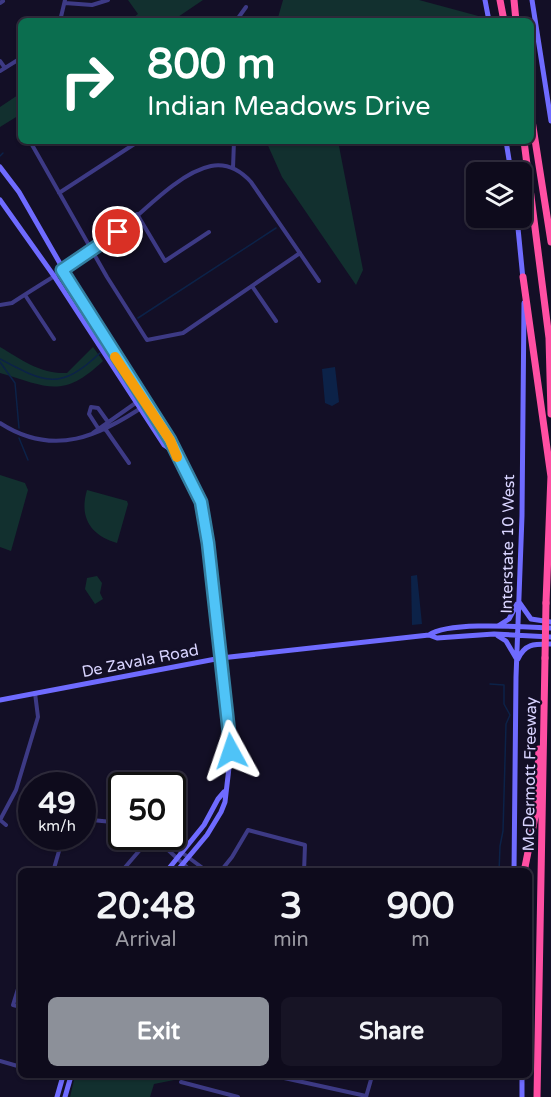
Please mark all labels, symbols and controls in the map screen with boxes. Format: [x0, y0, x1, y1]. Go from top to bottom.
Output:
text: 800 m [147, 39, 276, 90]
icon: right [48, 42, 126, 120]
text: Indian Meadows Drive [147, 90, 431, 123]
map controls [466, 162, 532, 228]
button: layers [466, 162, 532, 228]
pin [92, 206, 143, 257]
icon: arrive [101, 215, 134, 248]
street label: Interstate 10 West [497, 474, 519, 614]
street label: De Zavala Road [80, 640, 200, 682]
street label: McDermott Freeway [519, 696, 541, 851]
position arrow [199, 719, 263, 783]
speed limit sign: 50 [108, 772, 186, 850]
text: 49 [38, 785, 76, 822]
text: km/h [38, 817, 76, 835]
text: 20:48 [96, 885, 196, 928]
text: 3 [280, 885, 302, 928]
text: 900 [386, 885, 454, 928]
text: Arrival [115, 928, 177, 952]
text: min [273, 928, 309, 952]
text: m [411, 928, 430, 952]
button: Exit [48, 997, 269, 1066]
button: Share [281, 997, 502, 1066]

